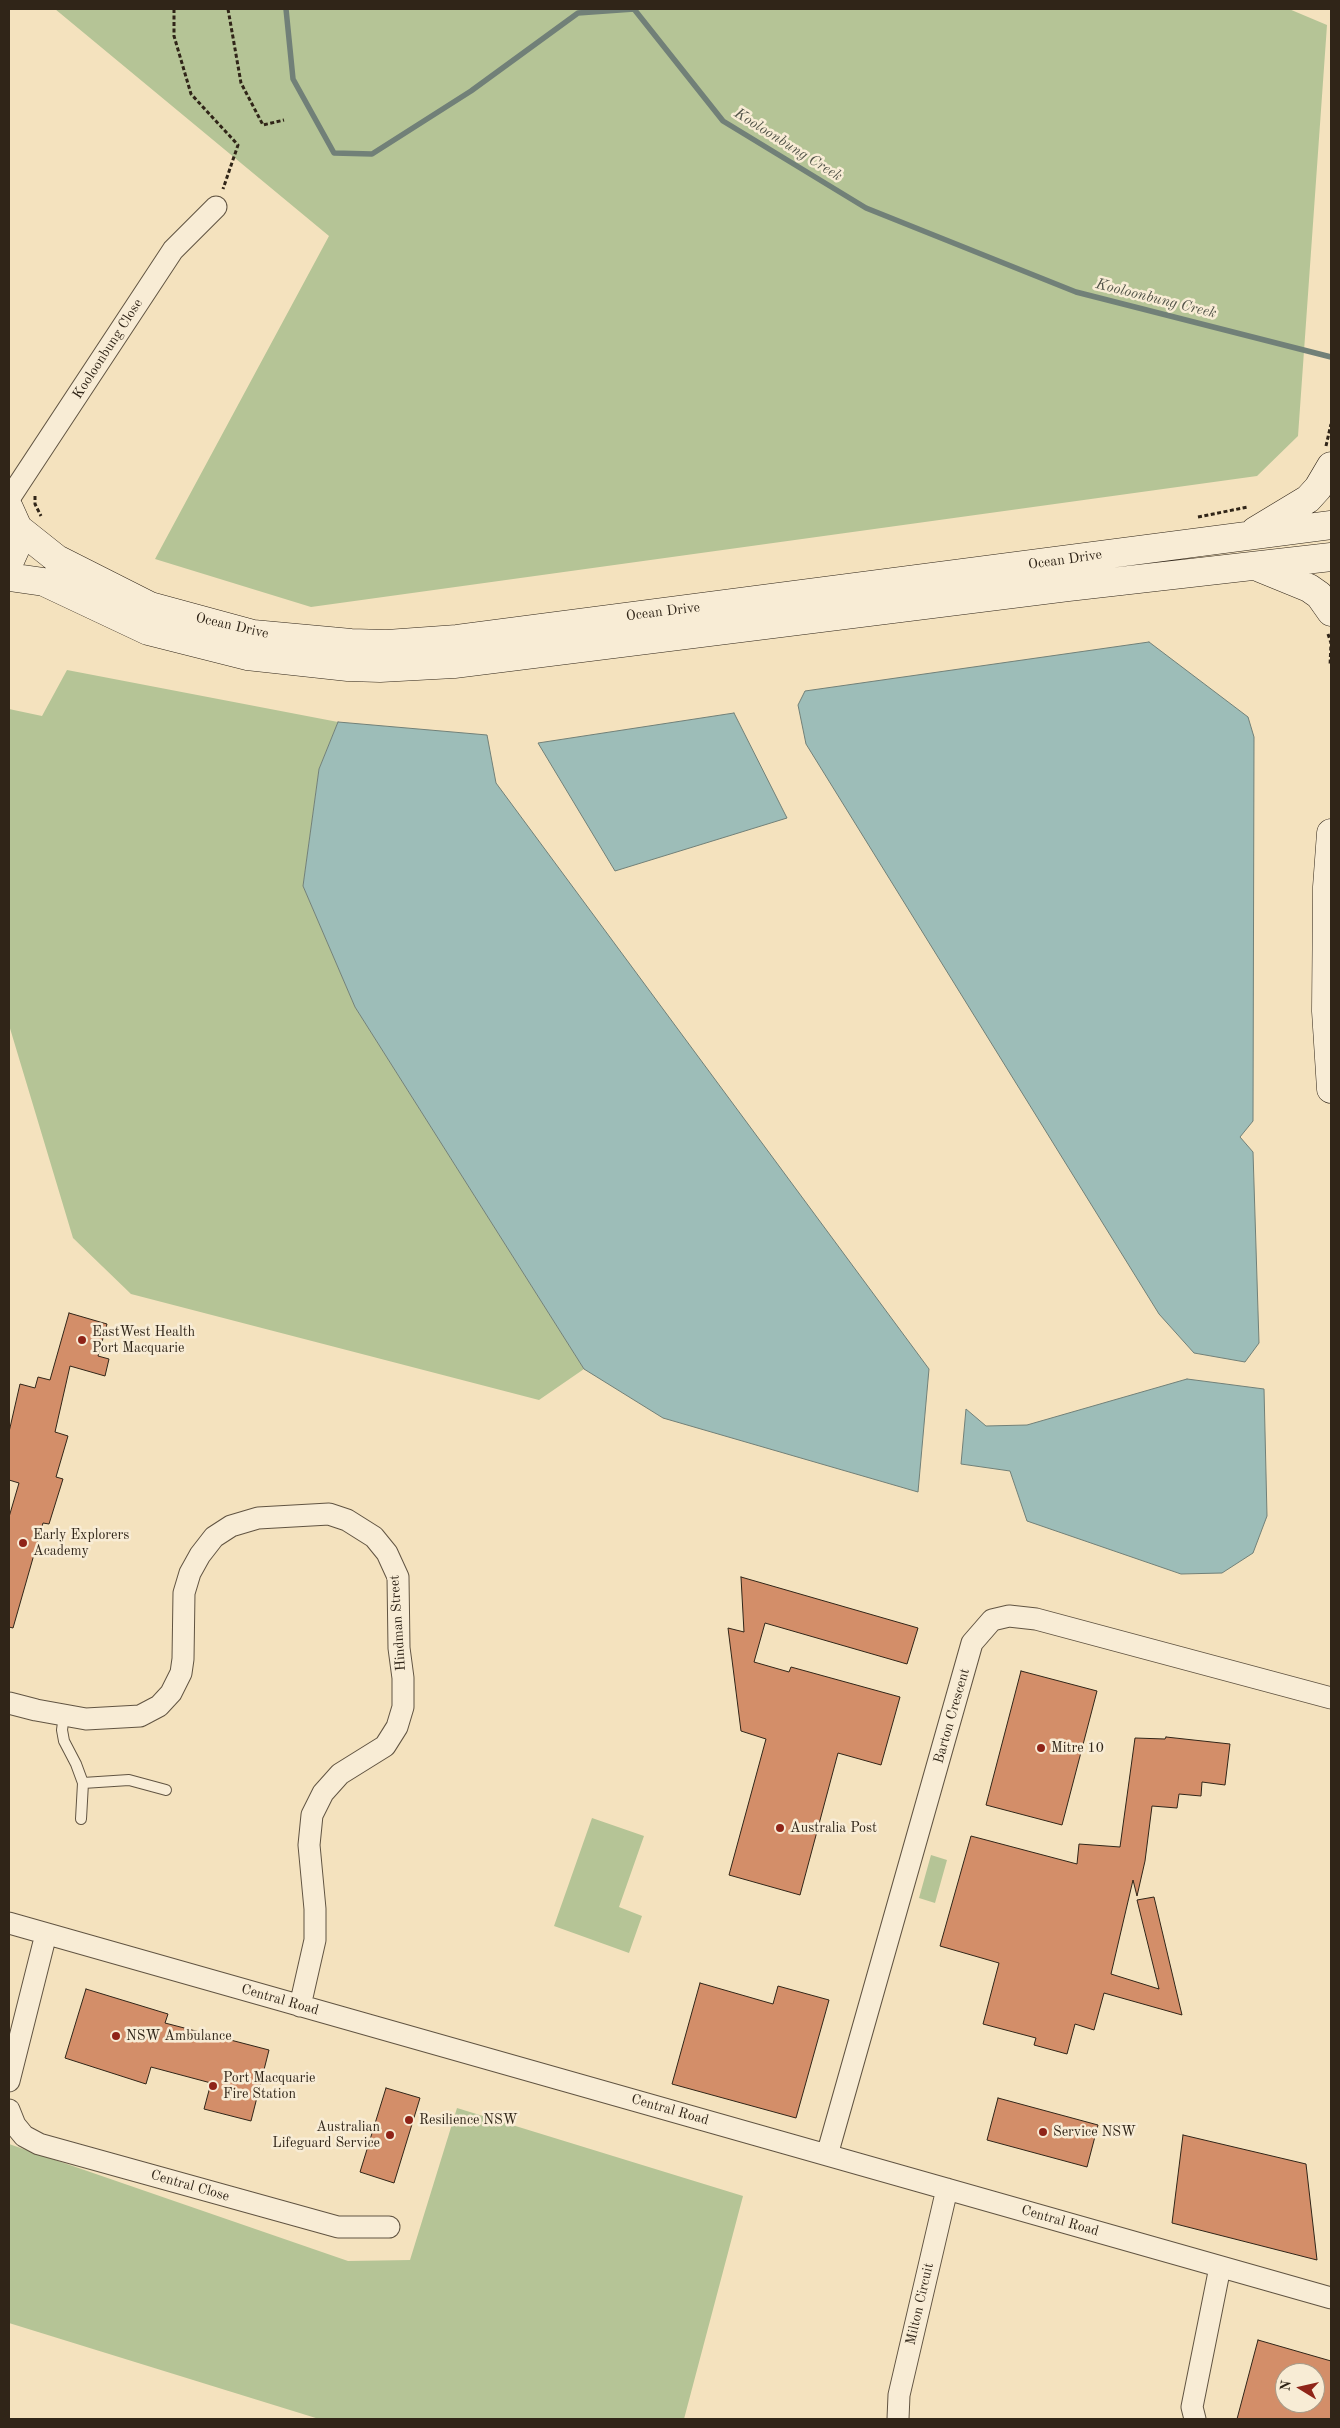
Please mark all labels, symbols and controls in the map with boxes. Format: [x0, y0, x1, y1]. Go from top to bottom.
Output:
water label: Kooloonbung Creek [731, 105, 845, 185]
water label: Kooloonbung Creek [1094, 275, 1218, 323]
street label: Kooloonbung Close [69, 296, 147, 402]
street label: Ocean Drive [1027, 547, 1103, 573]
street label: Ocean Drive [625, 599, 701, 625]
street label: Ocean Drive [194, 609, 270, 643]
place label: EastWest Health Port Macquarie [92, 1324, 195, 1356]
marker: EastWest Health Port Macquarie [76, 1334, 88, 1346]
place label: Early Explorers Academy [33, 1527, 129, 1560]
marker: Early Explorers Academy [17, 1537, 29, 1549]
street label: Hindman Street [386, 1574, 410, 1672]
street label: Barton Crescent [930, 1666, 974, 1766]
place label: Mitre 10 [1051, 1740, 1104, 1756]
marker: Mitre 10 [1035, 1742, 1047, 1754]
place label: Australia Post [790, 1820, 877, 1836]
marker: Australia Post [774, 1822, 786, 1834]
street label: Central Road [239, 1981, 321, 2019]
place label: NSW Ambulance [126, 2028, 232, 2044]
marker: NSW Ambulance [110, 2030, 122, 2042]
place label: Port Macquarie Fire Station [223, 2070, 315, 2102]
marker: Port Macquarie Fire Station [207, 2080, 219, 2092]
street label: Central Road [629, 2091, 711, 2129]
place label: Resilience NSW [419, 2112, 518, 2128]
marker: Resilience NSW [403, 2114, 415, 2126]
place label: Australian Lifeguard Service [272, 2119, 380, 2152]
place label: Service NSW [1053, 2124, 1136, 2140]
marker: Service NSW [1037, 2126, 1049, 2138]
marker: Australian Lifeguard Service [384, 2129, 396, 2141]
street label: Central Close [149, 2167, 231, 2205]
street label: Central Road [1019, 2202, 1101, 2240]
street label: Milton Circuit [902, 2261, 938, 2347]
north arrow [1275, 2363, 1325, 2413]
text: N [1278, 2379, 1294, 2392]

